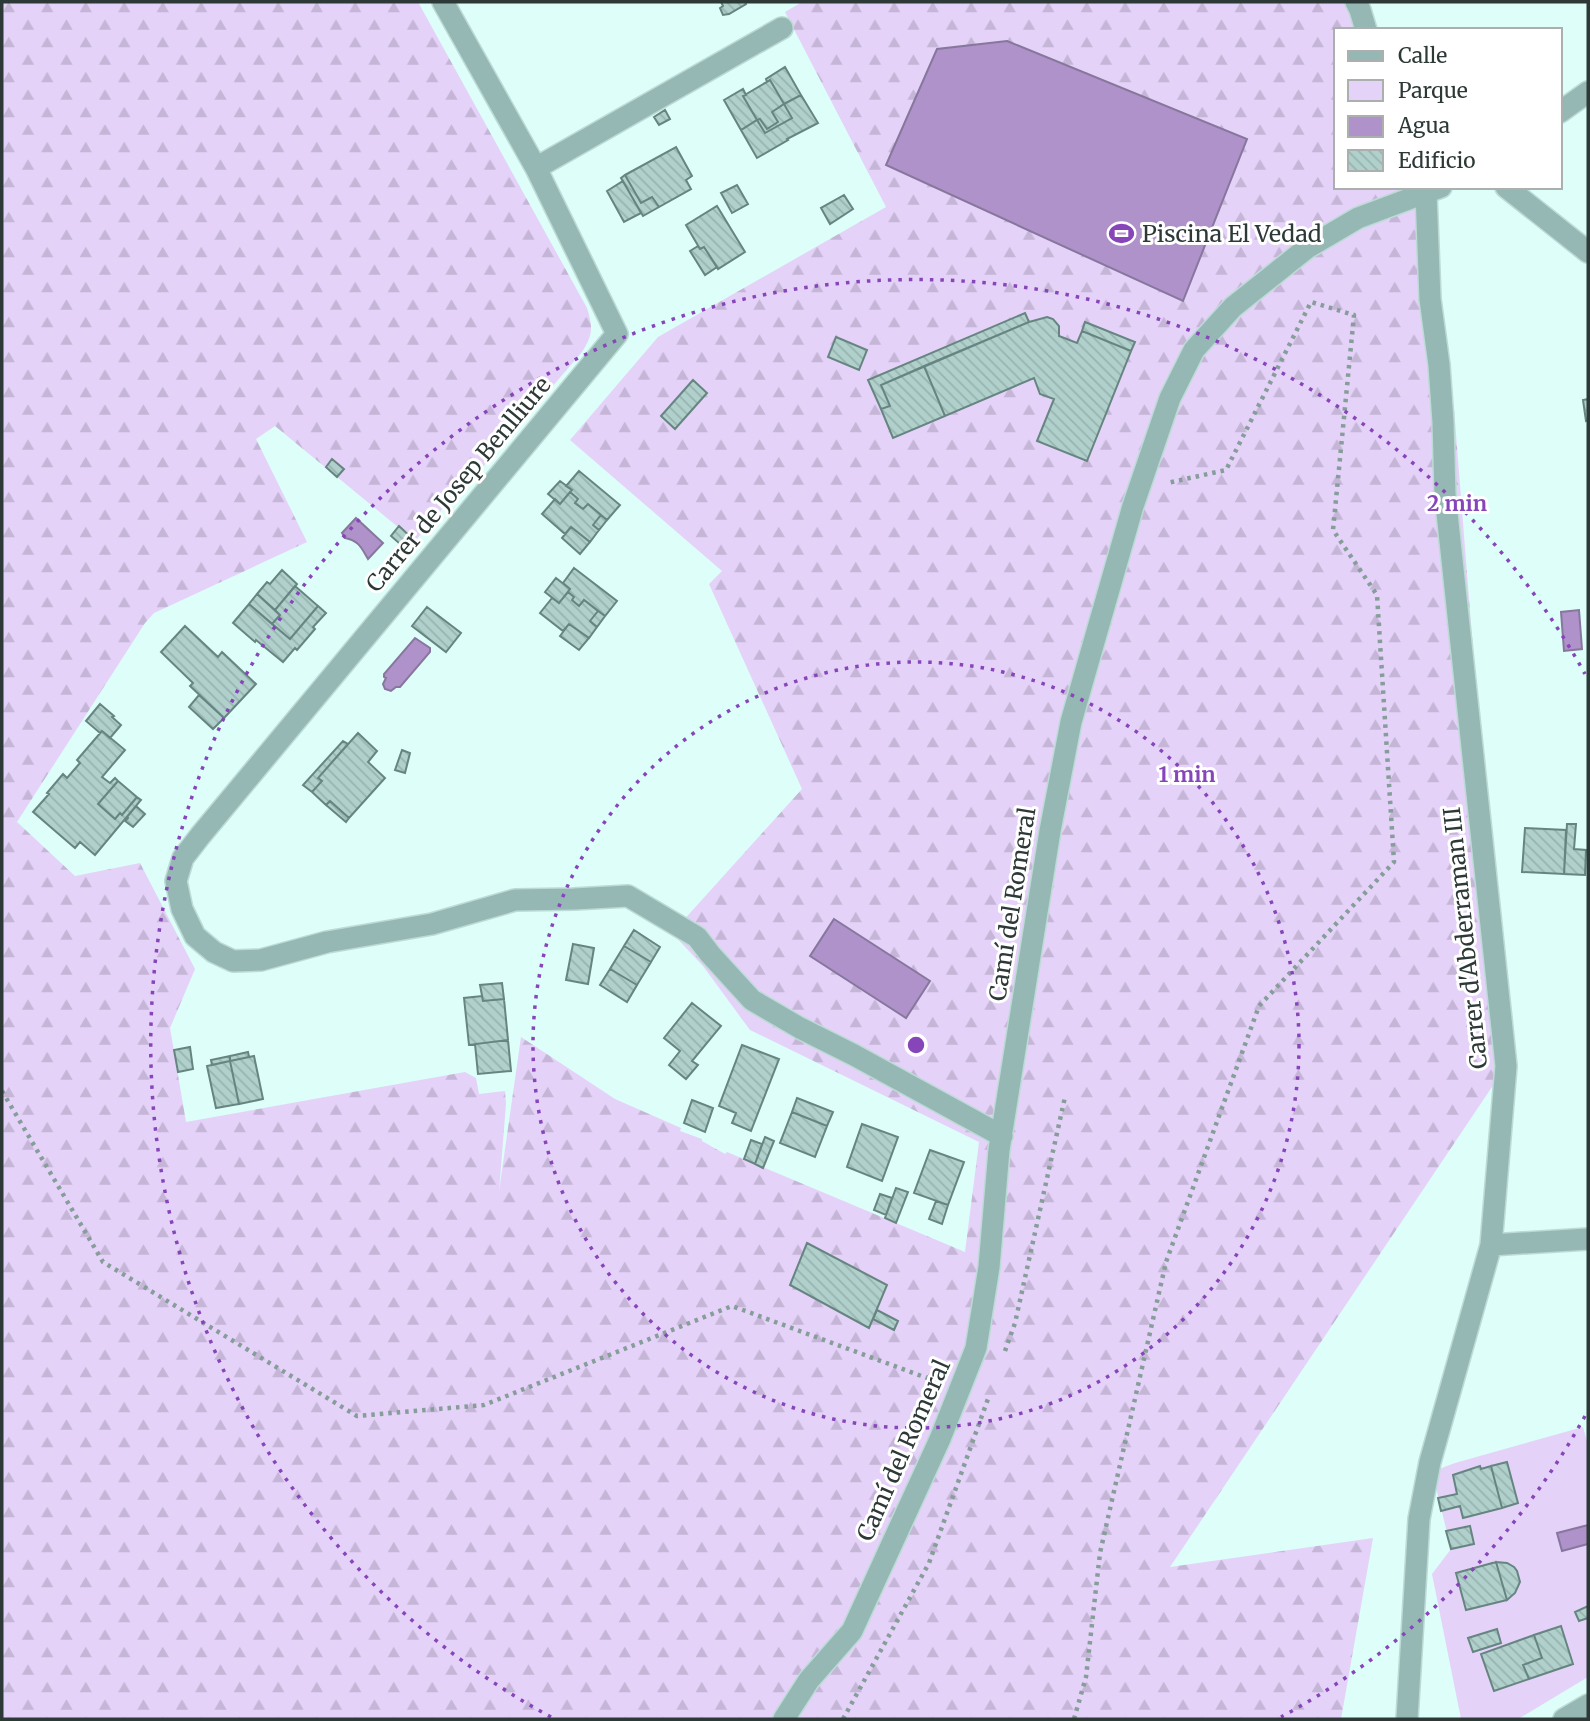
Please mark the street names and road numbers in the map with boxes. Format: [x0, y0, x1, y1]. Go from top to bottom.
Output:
street label: Carrer de Josep Benlliure [359, 370, 557, 598]
street label: Camí del Romeral [982, 805, 1042, 1003]
street label: Carrer d'Abderraman III [1437, 806, 1493, 1070]
street label: Camí del Romeral [850, 1355, 956, 1545]

